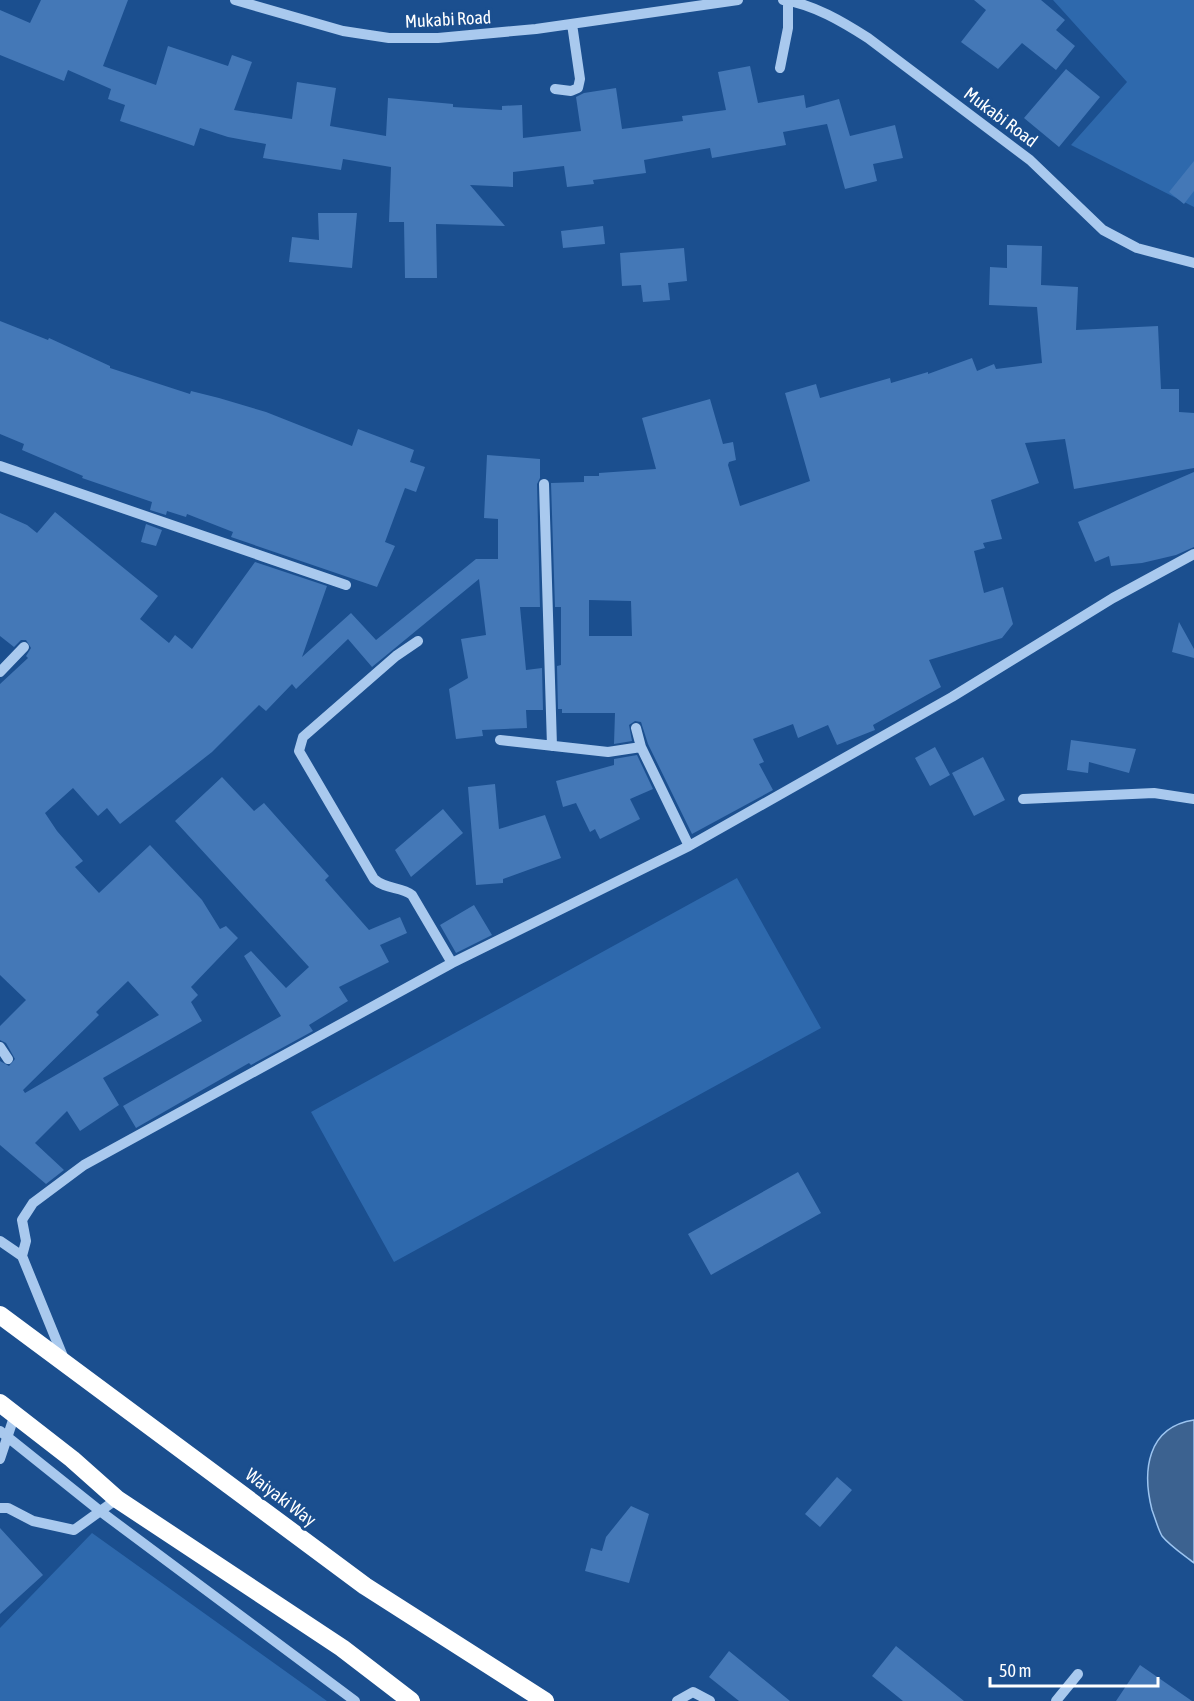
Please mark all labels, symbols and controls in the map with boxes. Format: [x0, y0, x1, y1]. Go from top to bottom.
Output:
street label: Mukabi Road [404, 6, 492, 32]
street label: Mukabi Road [960, 83, 1042, 151]
street label: Waiyaki Way [242, 1464, 320, 1530]
scale bar [990, 1650, 1158, 1688]
text: 50 m [999, 1660, 1031, 1681]

